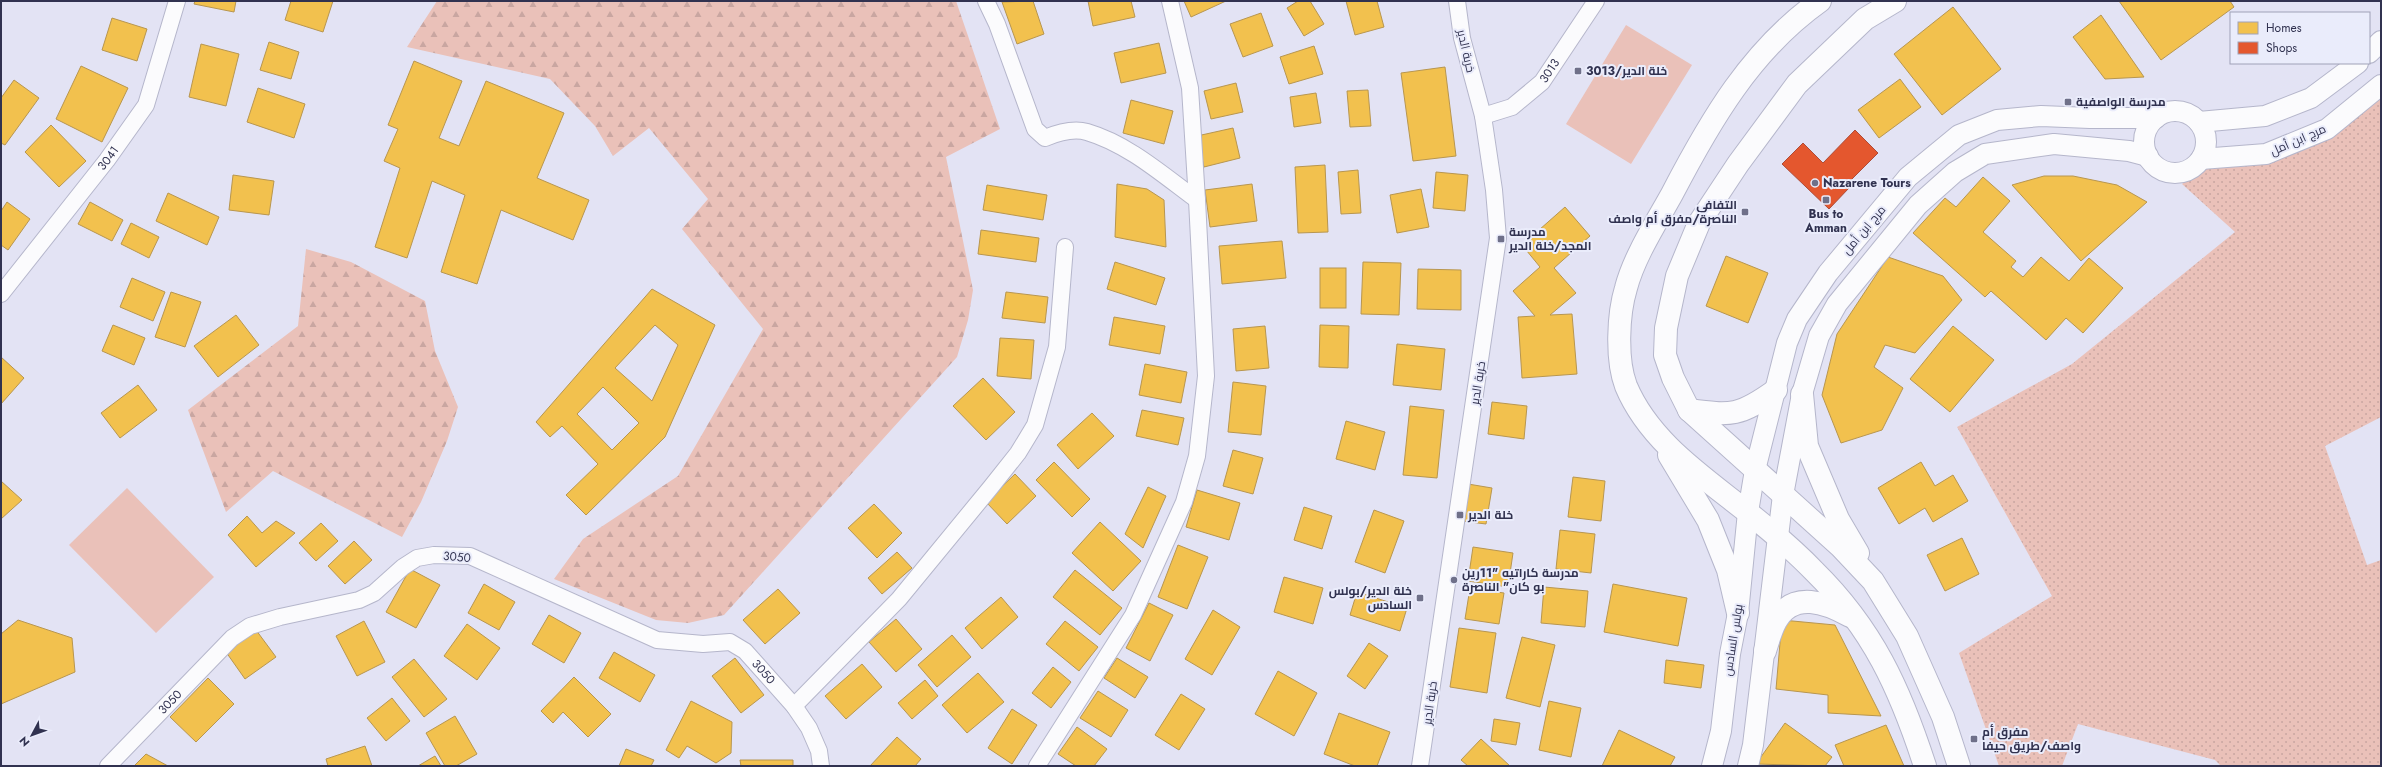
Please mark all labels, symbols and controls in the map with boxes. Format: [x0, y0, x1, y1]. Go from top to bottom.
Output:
legend [2230, 12, 2370, 64]
text: Homes [2266, 19, 2302, 37]
street label: خربة الدير [1452, 27, 1480, 74]
text: Shops [2266, 39, 2297, 57]
street label: 3013 [1535, 55, 1564, 86]
place label: 3013/خلة الدير [1586, 62, 1667, 80]
marker: 3013/خلة الدير [1573, 66, 1583, 76]
place label: مدرسة الواصفية [2076, 93, 2166, 111]
marker: مدرسة الواصفية [2063, 97, 2073, 107]
street label: مرج ابن أمل [2267, 120, 2329, 160]
street label: 3041 [93, 142, 123, 174]
place label: Nazarene Tours [1823, 174, 1911, 192]
marker: Nazarene Tours [1810, 178, 1820, 188]
marker: Bus to Amman [1821, 195, 1831, 205]
place label: التفافي الناصرة/مفرق أم واصف [1608, 196, 1737, 228]
street label: مرج ابن أمل [1838, 201, 1890, 259]
place label: Bus to Amman [1804, 205, 1847, 237]
marker: التفافي الناصرة/مفرق أم واصف [1740, 207, 1750, 217]
place label: مدرسة المجد/خلة الدير [1508, 223, 1591, 255]
marker: مدرسة المجد/خلة الدير [1496, 234, 1506, 244]
street label: خربة الدير [1466, 360, 1490, 407]
place label: خلة الدير [1467, 506, 1513, 524]
marker: خلة الدير [1455, 510, 1465, 520]
street label: 3050 [442, 547, 472, 567]
place label: مدرسة كاراتيه "11رين بو كان" الناصرة [1462, 564, 1579, 596]
marker: مدرسة كاراتيه "11رين بو كان" الناصرة [1449, 575, 1459, 585]
place label: خلة الدير/بولس السادس [1329, 582, 1412, 614]
marker: خلة الدير/بولس السادس [1415, 593, 1425, 603]
street label: بولس السادس [1718, 603, 1748, 677]
street label: 3050 [748, 655, 779, 688]
street label: خربة الدير [1418, 680, 1442, 727]
street label: 3050 [154, 686, 186, 718]
north arrow [12, 715, 52, 755]
place label: مفرق أم واصف/طريق حيفا [1982, 723, 2081, 755]
text: N [16, 733, 33, 750]
marker: مفرق أم واصف/طريق حيفا [1969, 734, 1979, 744]

